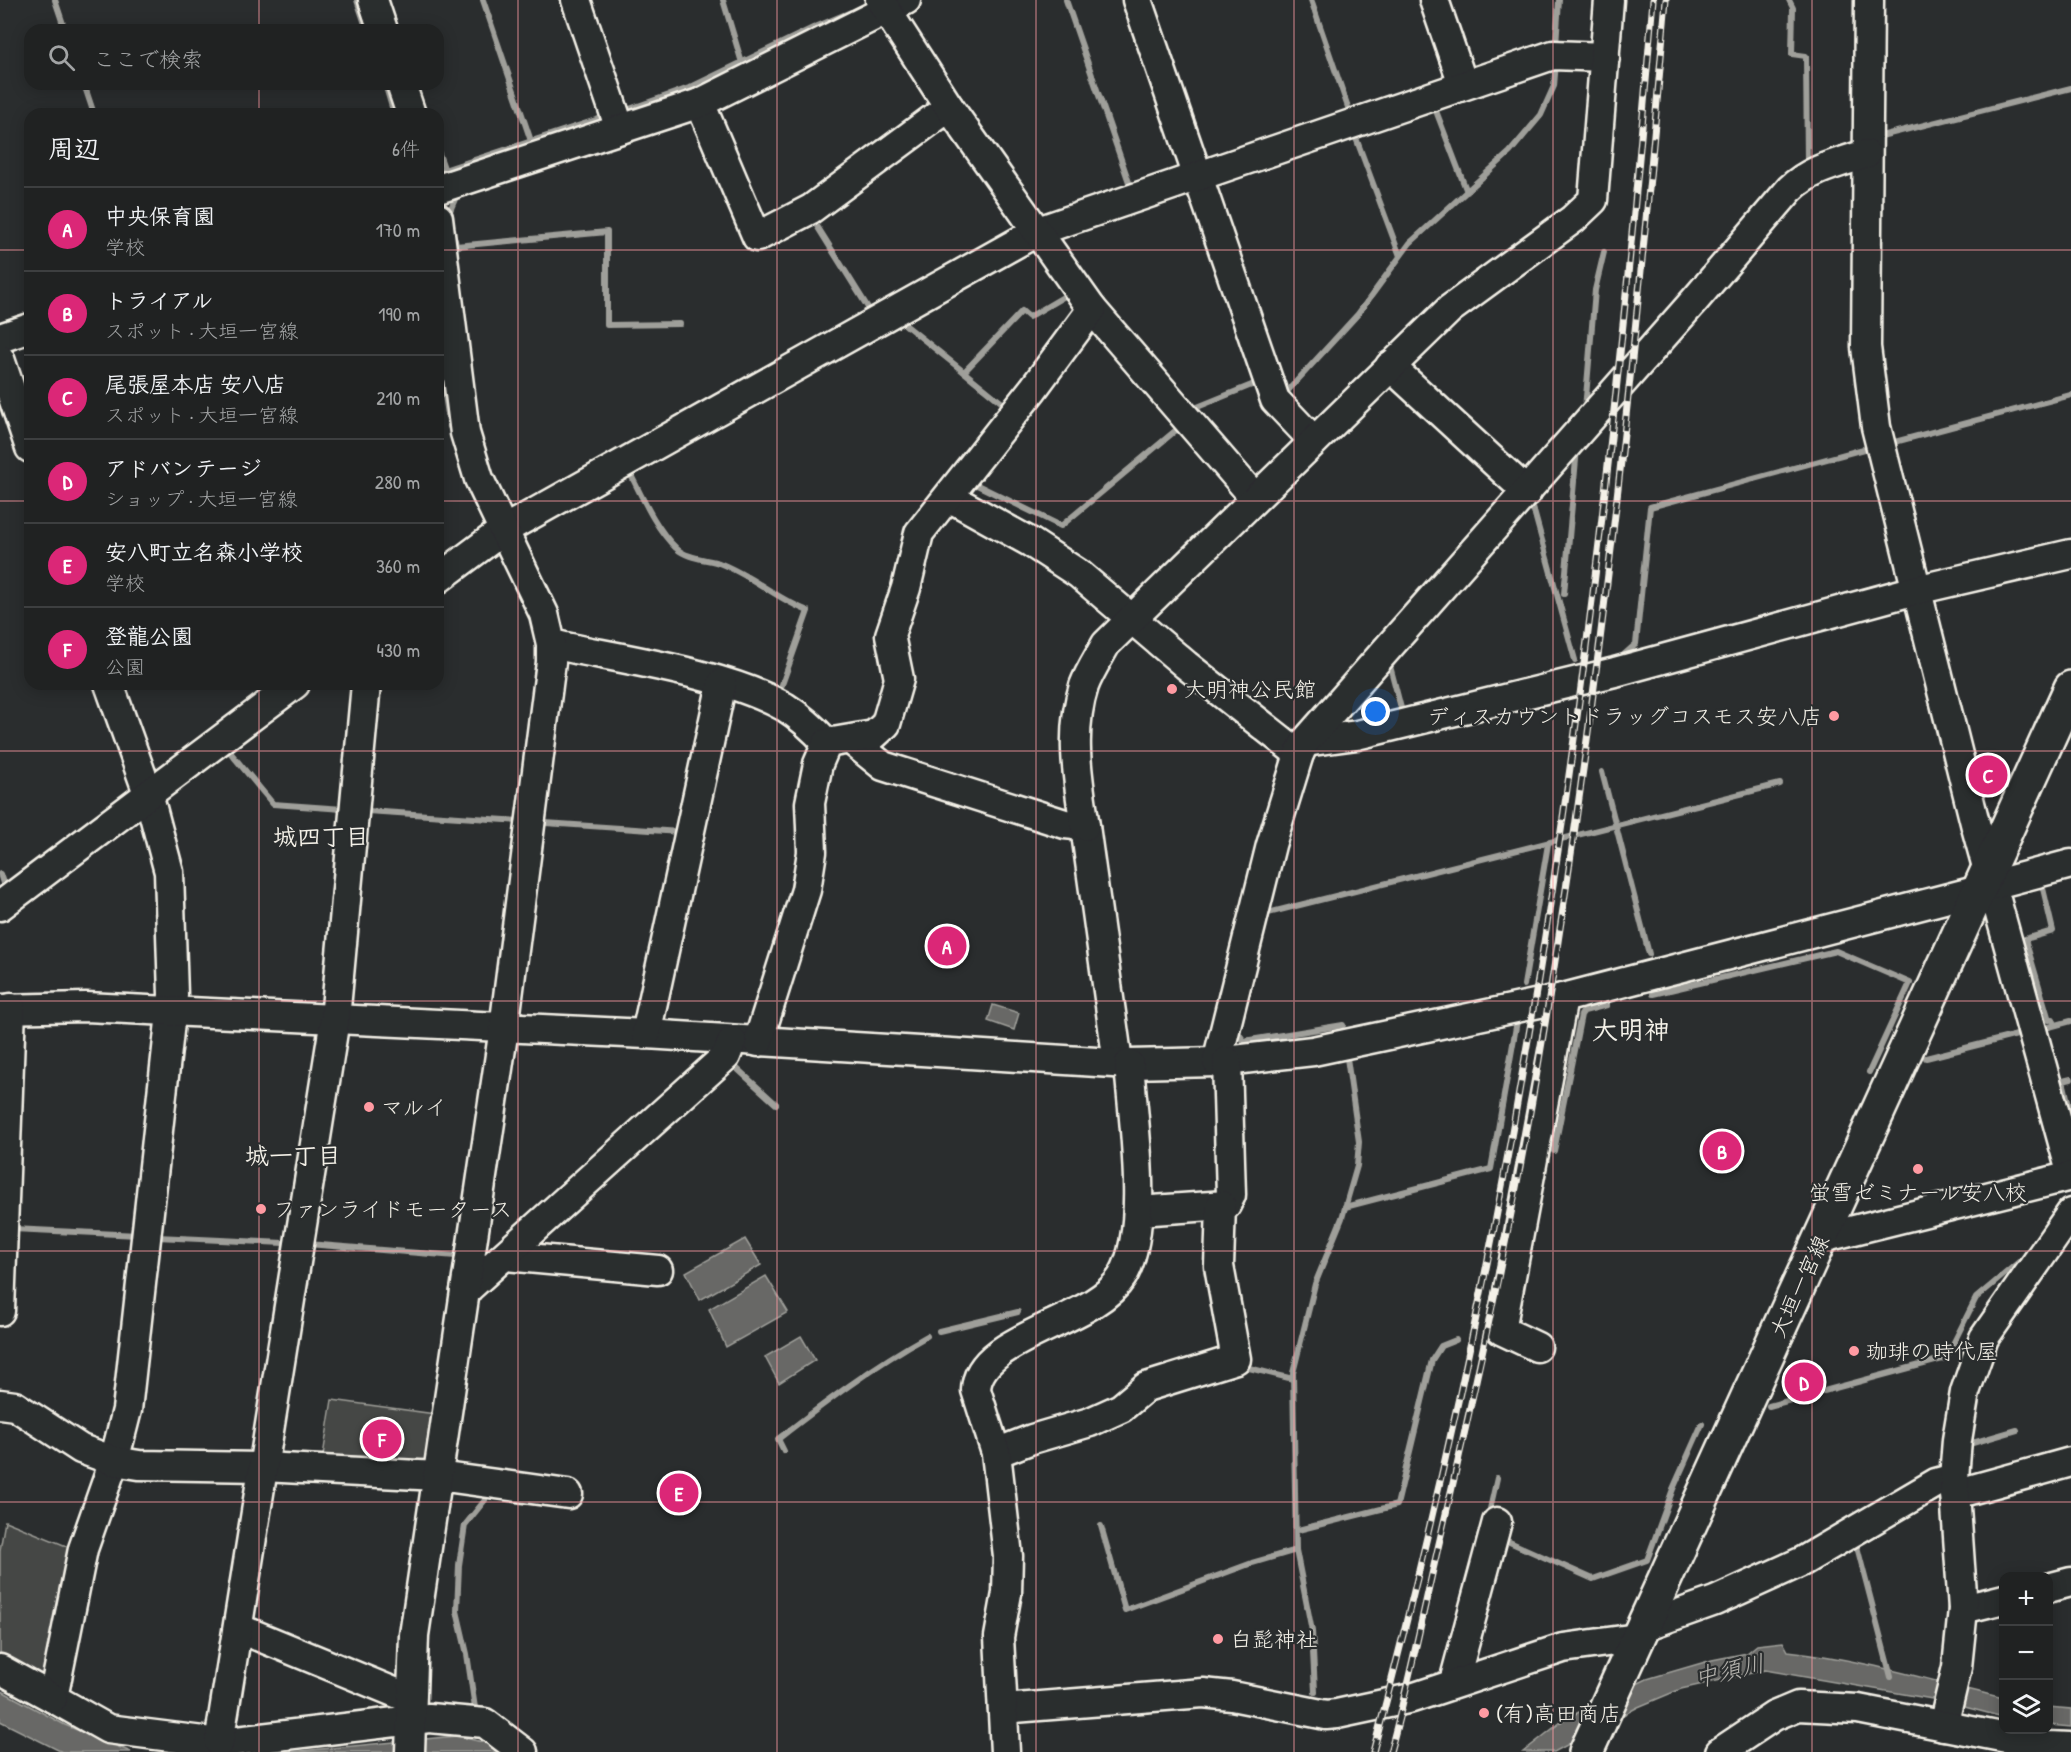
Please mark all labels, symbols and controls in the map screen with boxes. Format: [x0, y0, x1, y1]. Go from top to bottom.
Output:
search box [24, 24, 444, 90]
icon: search [45, 41, 78, 74]
text: ここで検索 [93, 44, 203, 74]
text: 周辺 [48, 131, 100, 166]
text: 6件 [392, 135, 420, 162]
text: 中央保育園 [105, 201, 215, 231]
text: A [63, 216, 72, 243]
text: 170 m [376, 216, 420, 243]
text: 学校 [105, 233, 145, 260]
text: トライアル [105, 285, 213, 315]
text: B [62, 300, 73, 327]
text: 190 m [378, 300, 420, 327]
text: スポット · 大垣一宮線 [105, 317, 298, 344]
text: 尾張屋本店 安八店 [105, 369, 286, 399]
text: C [62, 384, 73, 411]
text: 210 m [376, 384, 420, 411]
text: スポット · 大垣一宮線 [105, 401, 298, 428]
text: アドバンテージ [105, 453, 261, 483]
text: D [63, 468, 72, 495]
text: 280 m [375, 468, 420, 495]
text: ショップ · 大垣一宮線 [105, 485, 297, 512]
text: 安八町立名森小学校 [105, 537, 303, 567]
text: E [63, 552, 72, 579]
text: 360 m [376, 552, 420, 579]
text: 学校 [105, 569, 145, 596]
text: 登龍公園 [105, 621, 193, 651]
text: F [64, 636, 71, 663]
text: 430 m [376, 636, 420, 663]
text: 公園 [105, 653, 145, 680]
place label: 大明神公民館 [1184, 674, 1316, 704]
marker: 大明神公民館 [1165, 682, 1179, 696]
your location [1361, 697, 1390, 726]
place label: ディスカウントドラッグコスモス安八店 [1427, 701, 1822, 731]
marker: ディスカウントドラッグコスモス安八店 [1827, 709, 1841, 723]
pin: C [1968, 752, 2008, 798]
district label: 城四丁目 [273, 820, 369, 852]
pin: A [928, 924, 966, 968]
district label: 大明神 [1592, 1012, 1670, 1047]
place label: マルイ [381, 1092, 447, 1122]
marker: マルイ [362, 1100, 376, 1114]
pin: B [1702, 1128, 1742, 1174]
district label: 城一丁目 [245, 1139, 341, 1171]
marker: 蛍雪ゼミナール安八校 [1911, 1162, 1925, 1176]
place label: 蛍雪ゼミナール安八校 [1809, 1177, 2027, 1207]
place label: ファンライドモータース [273, 1194, 512, 1224]
marker: ファンライドモータース [254, 1202, 268, 1216]
street label: 大垣一宮線 [1762, 1230, 1836, 1342]
place label: 珈琲の時代屋 [1866, 1336, 1998, 1366]
marker: 珈琲の時代屋 [1847, 1344, 1861, 1358]
pin: D [1784, 1360, 1824, 1404]
pin: F [362, 1416, 401, 1462]
pin: E [660, 1470, 698, 1516]
map controls [1999, 1572, 2053, 1734]
button: + [1999, 1572, 2053, 1626]
place label: 白髭神社 [1230, 1624, 1318, 1654]
button: − [1999, 1626, 2053, 1680]
marker: 白髭神社 [1211, 1632, 1225, 1646]
water label: 中須川 [1690, 1646, 1768, 1694]
button: layers [1999, 1680, 2053, 1734]
place label: (有)高田商店 [1496, 1698, 1621, 1728]
marker: (有)高田商店 [1477, 1706, 1491, 1720]

